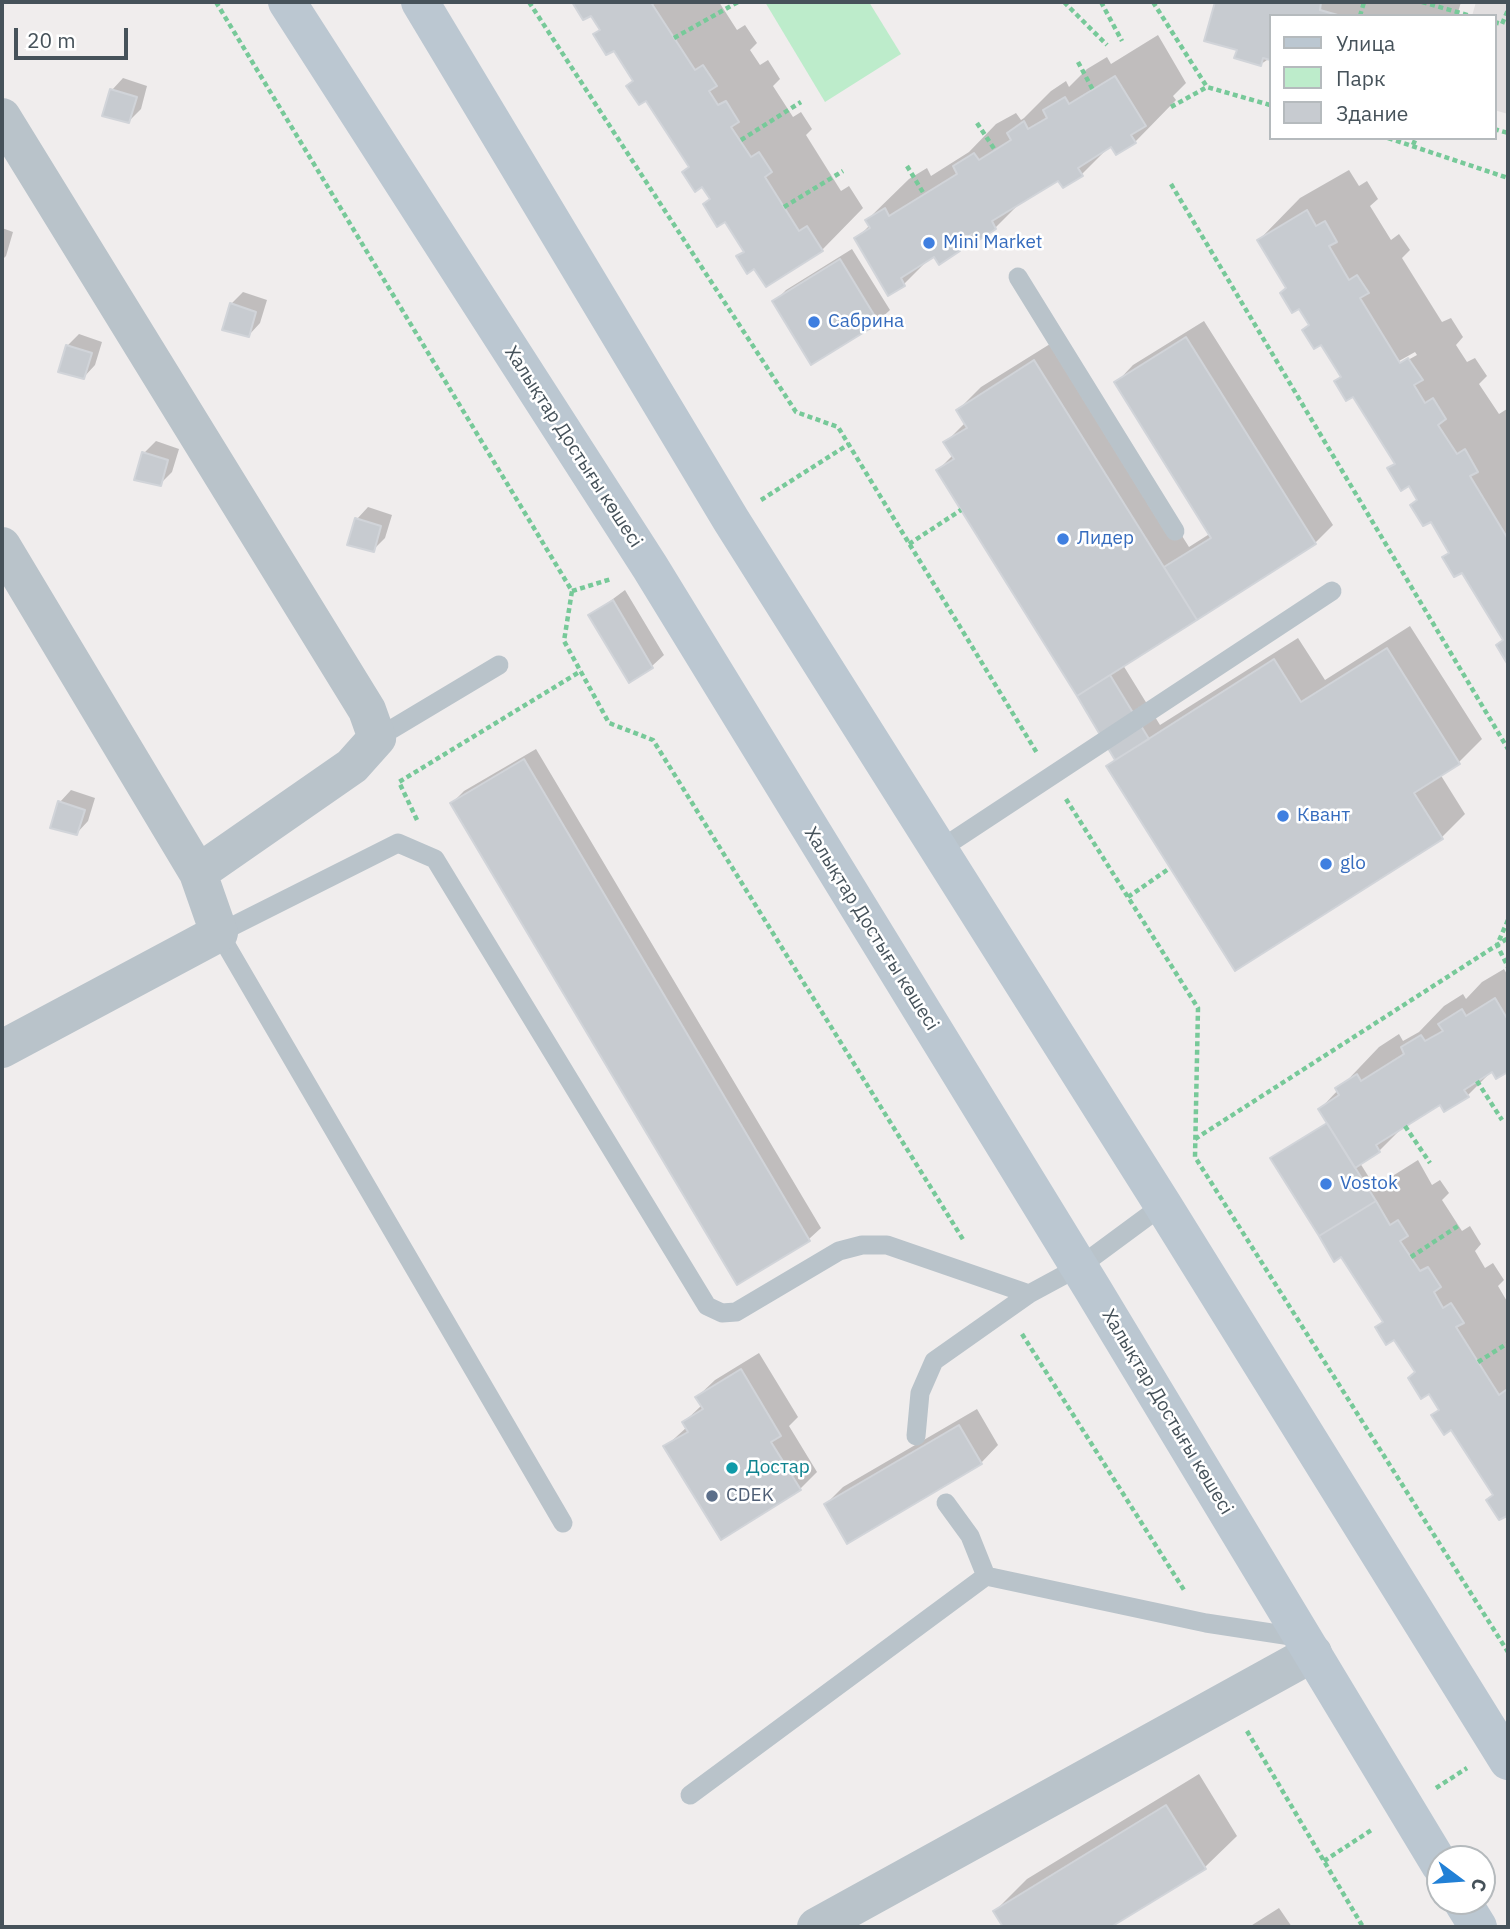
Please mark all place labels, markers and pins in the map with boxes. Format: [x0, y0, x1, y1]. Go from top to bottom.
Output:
place label: Mini Market [943, 232, 1043, 254]
marker: Mini Market [921, 235, 937, 251]
place label: Сабрина [828, 311, 904, 333]
marker: Сабрина [806, 314, 822, 330]
place label: Лидер [1077, 528, 1134, 550]
marker: Лидер [1055, 531, 1071, 547]
place label: Квант [1297, 805, 1350, 827]
marker: Квант [1275, 808, 1291, 824]
place label: glo [1340, 853, 1366, 875]
marker: glo [1318, 856, 1334, 872]
place label: Vostok [1340, 1173, 1398, 1195]
marker: Vostok [1318, 1176, 1334, 1192]
place label: Достар [746, 1457, 810, 1479]
marker: Достар [724, 1460, 740, 1476]
place label: CDEK [726, 1485, 774, 1507]
marker: CDEK [704, 1488, 720, 1504]

